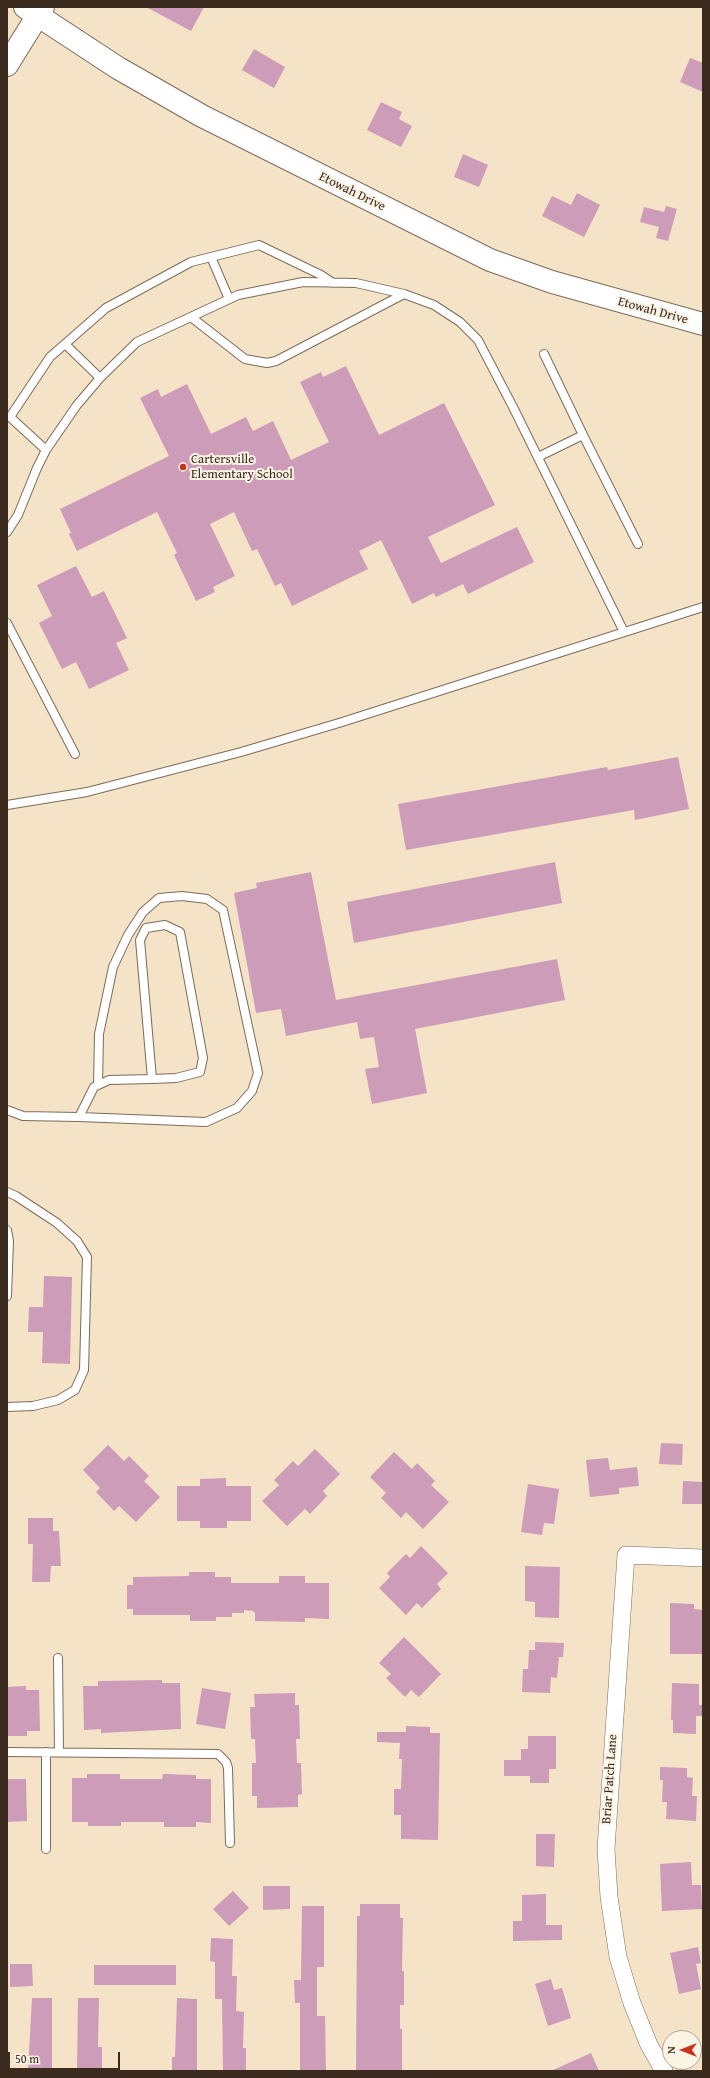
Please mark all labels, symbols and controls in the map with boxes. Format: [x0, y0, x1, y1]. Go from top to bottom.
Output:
street label: Etowah Drive [316, 169, 388, 215]
street label: Etowah Drive [616, 294, 690, 328]
place label: Cartersville Elementary School [191, 452, 293, 483]
marker: Cartersville Elementary School [178, 462, 188, 472]
street label: Briar Patch Lane [599, 1734, 621, 1824]
north arrow [662, 2030, 702, 2070]
scale bar [10, 2044, 122, 2070]
text: N [663, 2046, 679, 2054]
text: 50 m [15, 2050, 39, 2067]

